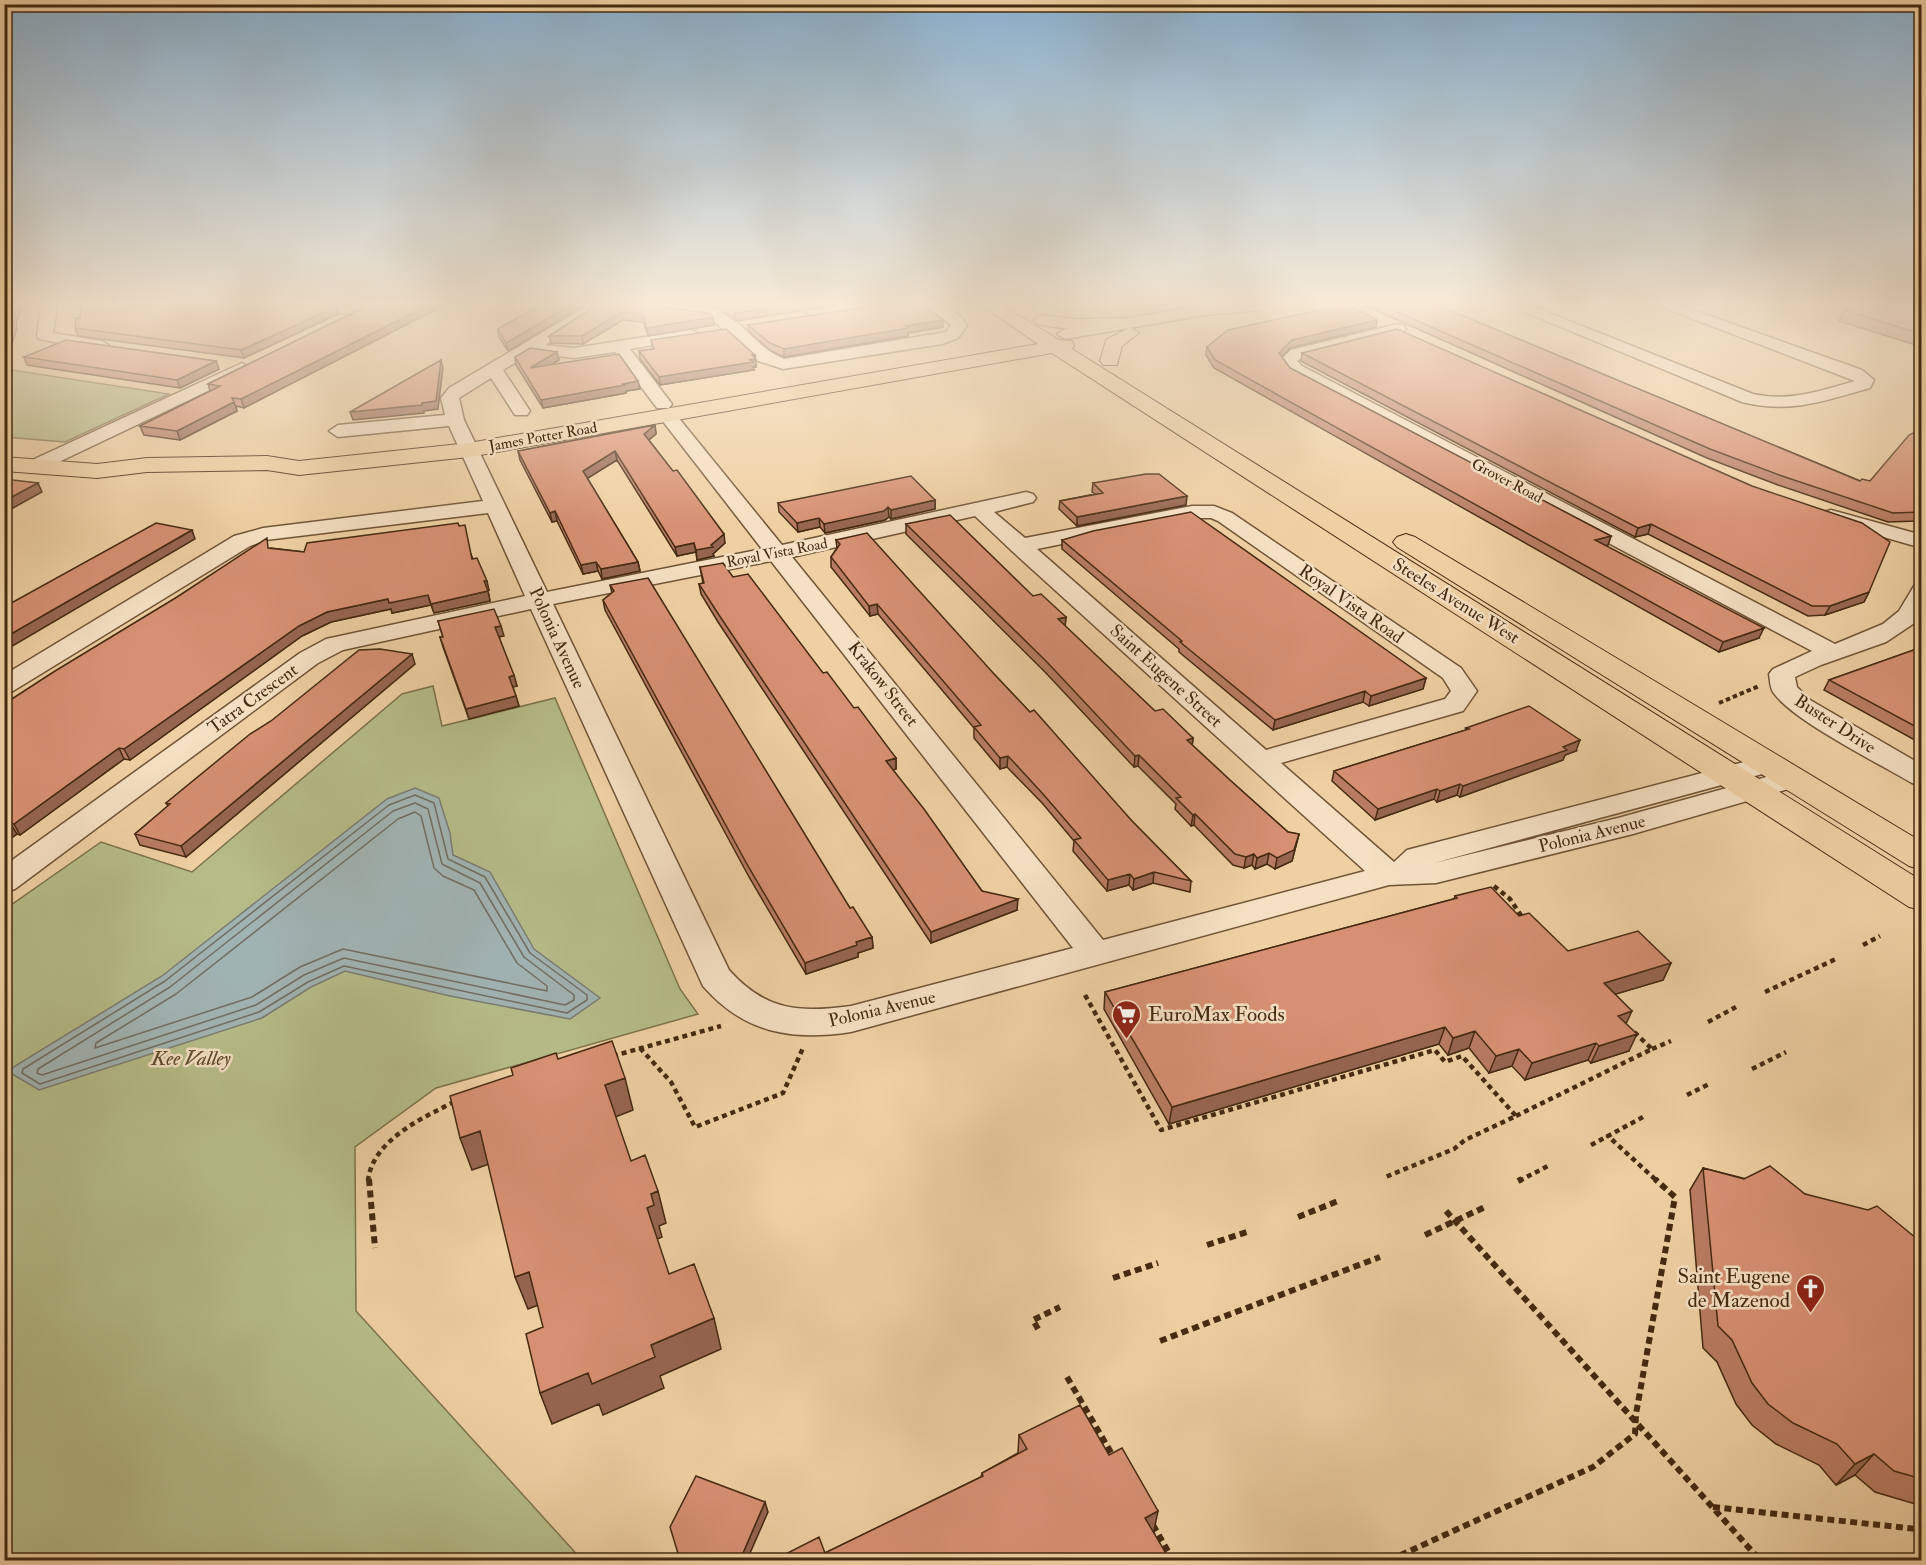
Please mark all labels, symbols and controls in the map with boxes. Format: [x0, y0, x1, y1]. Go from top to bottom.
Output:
street label: James Potter Road [486, 418, 599, 457]
street label: Grover Road [1468, 454, 1546, 508]
street label: Royal Vista Road [725, 534, 830, 572]
street label: Steeles Avenue West [1388, 553, 1524, 649]
street label: Royal Vista Road [1294, 559, 1408, 649]
street label: Polonia Avenue [524, 584, 591, 693]
street label: Saint Eugene Street [1105, 619, 1227, 733]
street label: Krakow Street [843, 637, 923, 731]
street label: Tatra Crescent [204, 659, 303, 739]
street label: Buster Drive [1790, 689, 1880, 759]
street label: Polonia Avenue [1536, 810, 1648, 858]
street label: Polonia Avenue [826, 985, 938, 1032]
supermarket icon: EuroMax Foods [1111, 998, 1143, 1040]
place label: EuroMax Foods [1148, 1001, 1285, 1028]
park label: Kee Valley [150, 1045, 232, 1072]
place label: Saint Eugene de Mazenod [1677, 1263, 1791, 1314]
church icon: Saint Eugene de Mazenod [1795, 1272, 1827, 1314]

